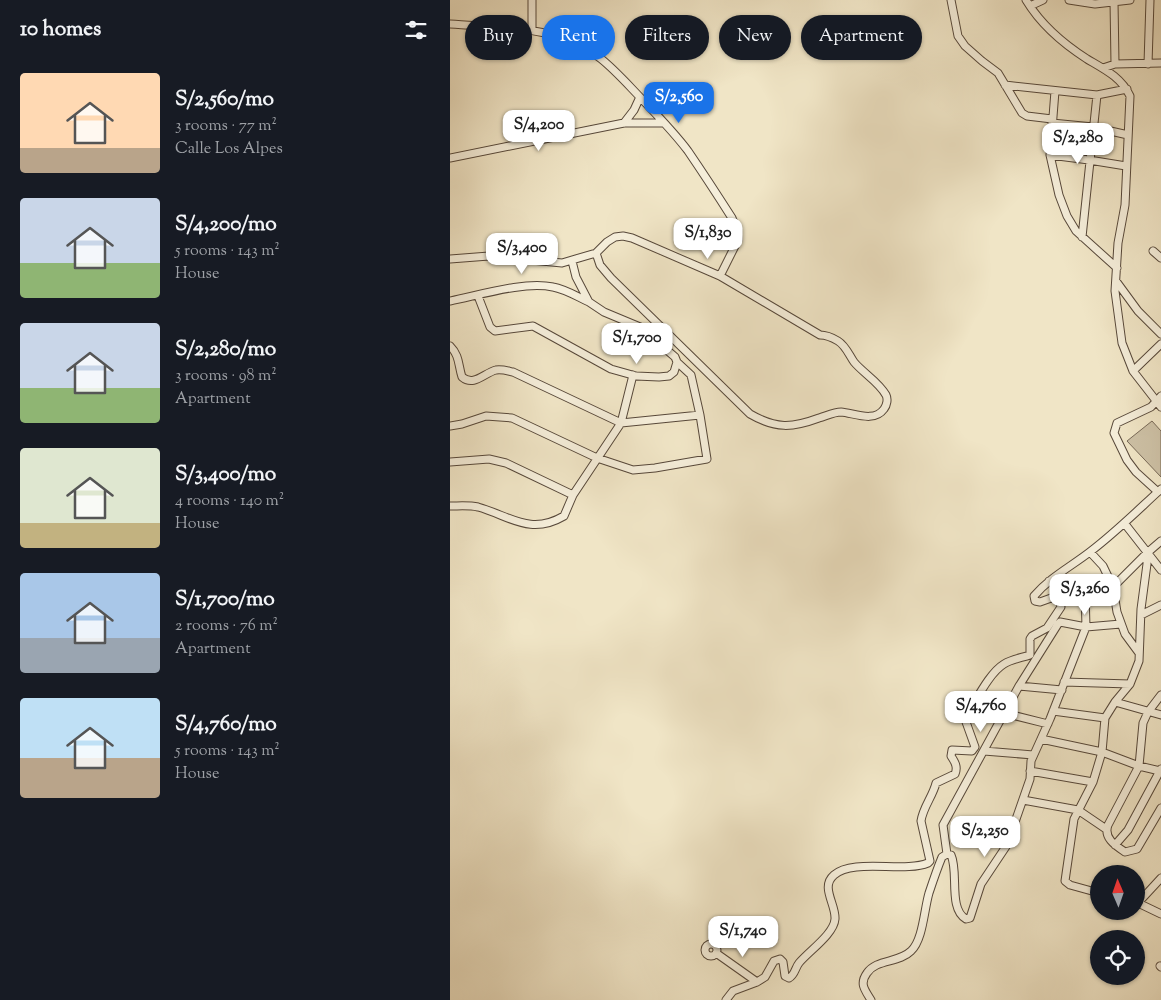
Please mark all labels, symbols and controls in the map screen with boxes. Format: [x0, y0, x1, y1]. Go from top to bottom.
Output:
text: 10 homes [20, 15, 101, 45]
chip: Buy [465, 15, 532, 60]
chip: Rent [542, 15, 615, 60]
chip: Filters [625, 15, 709, 60]
chip: New [719, 15, 791, 60]
chip: Apartment [801, 15, 922, 60]
icon: filters [402, 16, 430, 44]
pin: S/2,560 [633, 82, 725, 124]
text: S/2,560/mo [175, 85, 274, 115]
text: S/2,560 [655, 86, 703, 109]
icon: home [60, 93, 120, 153]
pin: S/4,200 [493, 110, 585, 152]
text: S/4,200 [514, 114, 564, 137]
text: 3 rooms · 77 m² [175, 115, 277, 138]
pin: S/2,280 [1032, 122, 1124, 165]
text: S/2,280 [1053, 127, 1103, 150]
text: Calle Los Alpes [175, 138, 283, 161]
text: S/4,200/mo [175, 210, 277, 240]
icon: home [60, 218, 120, 278]
pin: S/1,830 [662, 218, 754, 260]
text: S/1,830 [685, 222, 732, 245]
pin: S/3,400 [476, 232, 568, 275]
text: S/3,400 [497, 237, 547, 260]
text: 5 rooms · 143 m² [175, 240, 280, 263]
text: House [175, 263, 219, 286]
pin: S/1,700 [591, 322, 683, 365]
text: S/1,700 [613, 327, 661, 350]
text: S/2,280/mo [175, 335, 276, 365]
icon: home [60, 343, 120, 403]
text: 3 rooms · 98 m² [175, 365, 277, 388]
text: Apartment [175, 388, 251, 411]
text: S/3,400/mo [175, 460, 276, 490]
icon: home [60, 468, 120, 528]
text: 4 rooms · 140 m² [175, 490, 284, 513]
text: House [175, 513, 219, 536]
pin: S/3,260 [1039, 574, 1131, 616]
text: S/3,260 [1060, 578, 1110, 601]
text: S/1,700/mo [175, 585, 275, 615]
icon: home [60, 593, 120, 653]
text: 2 rooms · 76 m² [175, 615, 278, 638]
text: Apartment [175, 638, 251, 661]
pin: S/4,760 [935, 690, 1027, 733]
text: S/4,760 [956, 695, 1006, 718]
text: S/4,760/mo [175, 710, 277, 740]
icon: home [60, 718, 120, 778]
text: 5 rooms · 143 m² [175, 740, 280, 763]
text: House [175, 763, 219, 786]
pin: S/2,250 [939, 816, 1031, 858]
text: S/2,250 [961, 820, 1009, 843]
north arrow [1090, 865, 1145, 920]
map controls [1090, 865, 1145, 985]
pin: S/1,740 [697, 916, 789, 958]
text: S/1,740 [719, 920, 767, 943]
button: locate [1090, 930, 1145, 985]

